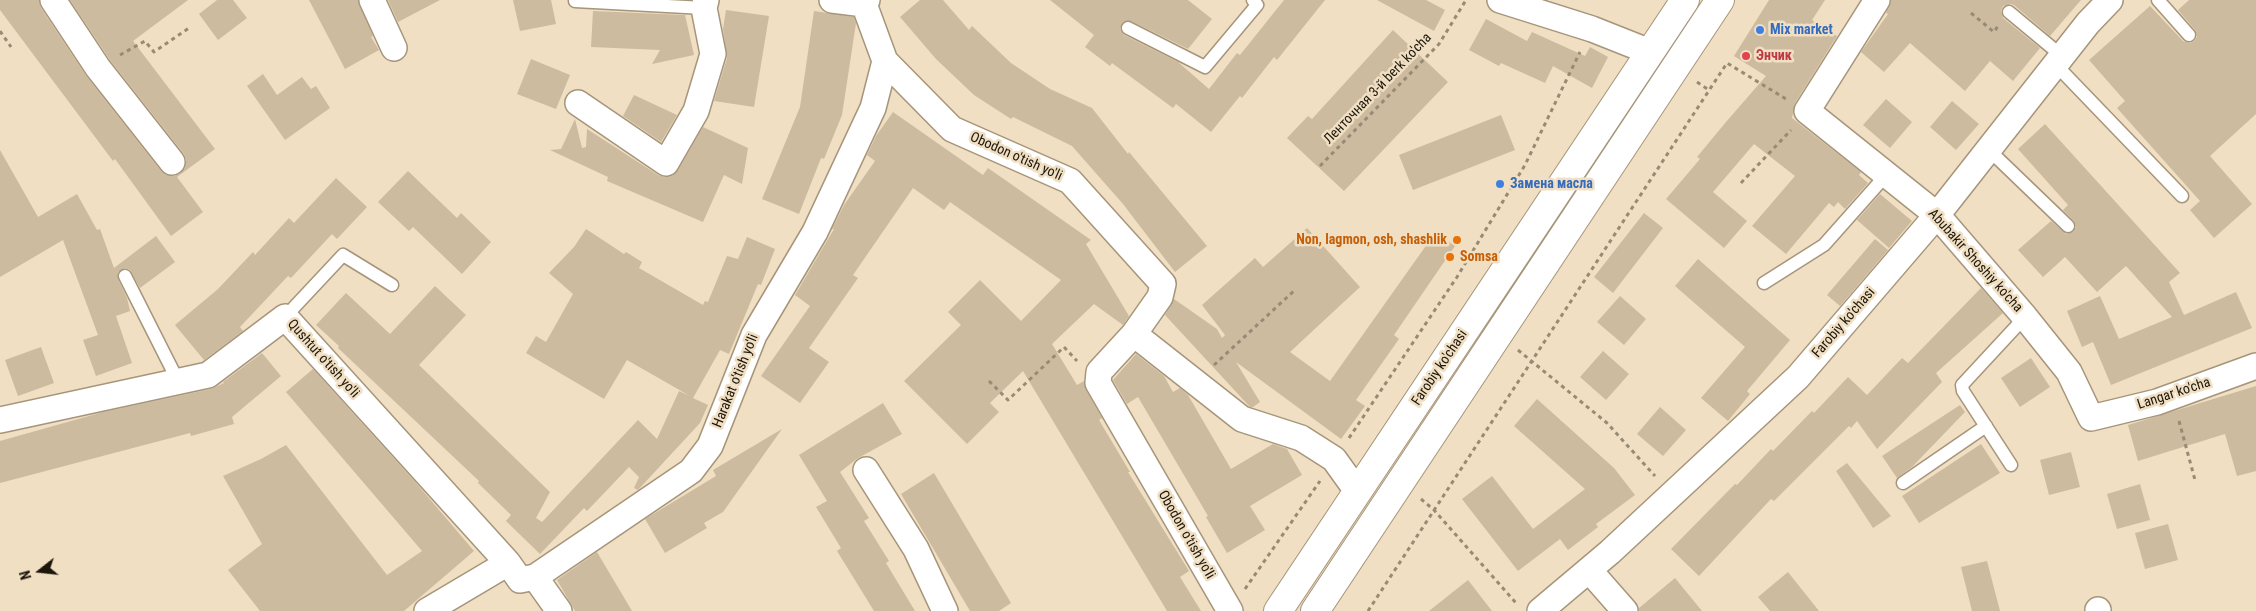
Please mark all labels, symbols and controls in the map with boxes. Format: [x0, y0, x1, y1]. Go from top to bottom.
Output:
place label: Mix market [1770, 22, 1833, 38]
marker: Mix market [1754, 24, 1766, 36]
street label: Ленточная 3-й berk ko'cha [1321, 30, 1435, 148]
place label: Энчик [1756, 48, 1792, 64]
marker: Энчик [1740, 50, 1752, 62]
street label: Obodon o'tish yo'li [967, 129, 1065, 185]
place label: Замена масла [1510, 176, 1593, 192]
marker: Замена масла [1494, 178, 1506, 190]
street label: Abubakir Shoshiy ko'cha [1924, 206, 2026, 316]
place label: Non, lagmon, osh, shashlik [1296, 232, 1447, 248]
marker: Non, lagmon, osh, shashlik [1451, 234, 1463, 246]
place label: Somsa [1460, 249, 1498, 265]
marker: Somsa [1444, 251, 1456, 263]
street label: Farobiy ko'chasi [1809, 284, 1879, 362]
street label: Qushtut o'tish yo'li [283, 316, 363, 402]
street label: Farobiy ko'chasi [1409, 327, 1471, 409]
street label: Harakat o'tish yo'li [710, 332, 762, 430]
street label: Langar ko'cha [2135, 374, 2213, 414]
street label: Obodon o'tish yo'li [1154, 488, 1218, 582]
north arrow [15, 546, 65, 596]
text: N [17, 569, 34, 581]

